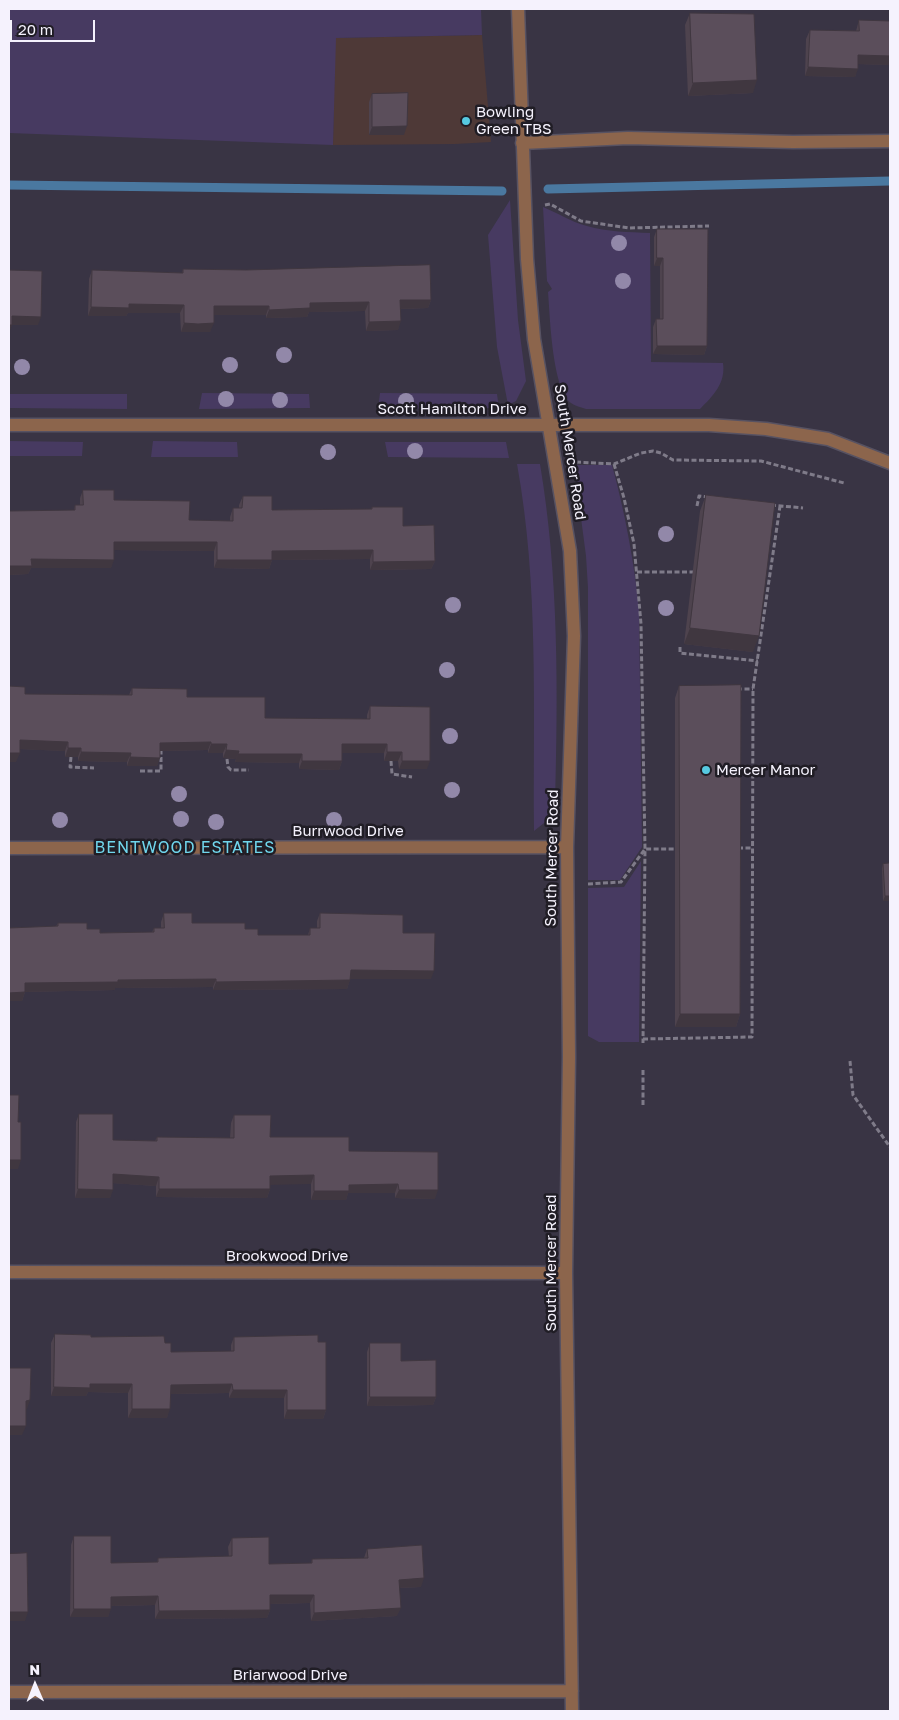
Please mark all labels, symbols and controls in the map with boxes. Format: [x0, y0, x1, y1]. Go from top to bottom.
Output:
scale bar [12, 10, 98, 42]
text: 20 m [18, 20, 53, 38]
place label: Bowling Green TBS [476, 103, 552, 138]
marker: Bowling Green TBS [460, 115, 472, 127]
street label: South Mercer Road [550, 383, 590, 521]
street label: Scott Hamilton Drive [377, 400, 527, 418]
place label: Mercer Manor [716, 761, 815, 779]
marker: Mercer Manor [700, 764, 712, 776]
street label: South Mercer Road [542, 789, 562, 927]
street label: Burrwood Drive [292, 822, 404, 840]
district label: BENTWOOD ESTATES [93, 838, 277, 858]
street label: South Mercer Road [542, 1194, 560, 1332]
street label: Brookwood Drive [226, 1247, 348, 1265]
north arrow [10, 1660, 60, 1710]
text: N [29, 1661, 40, 1678]
street label: Briarwood Drive [233, 1666, 347, 1684]

